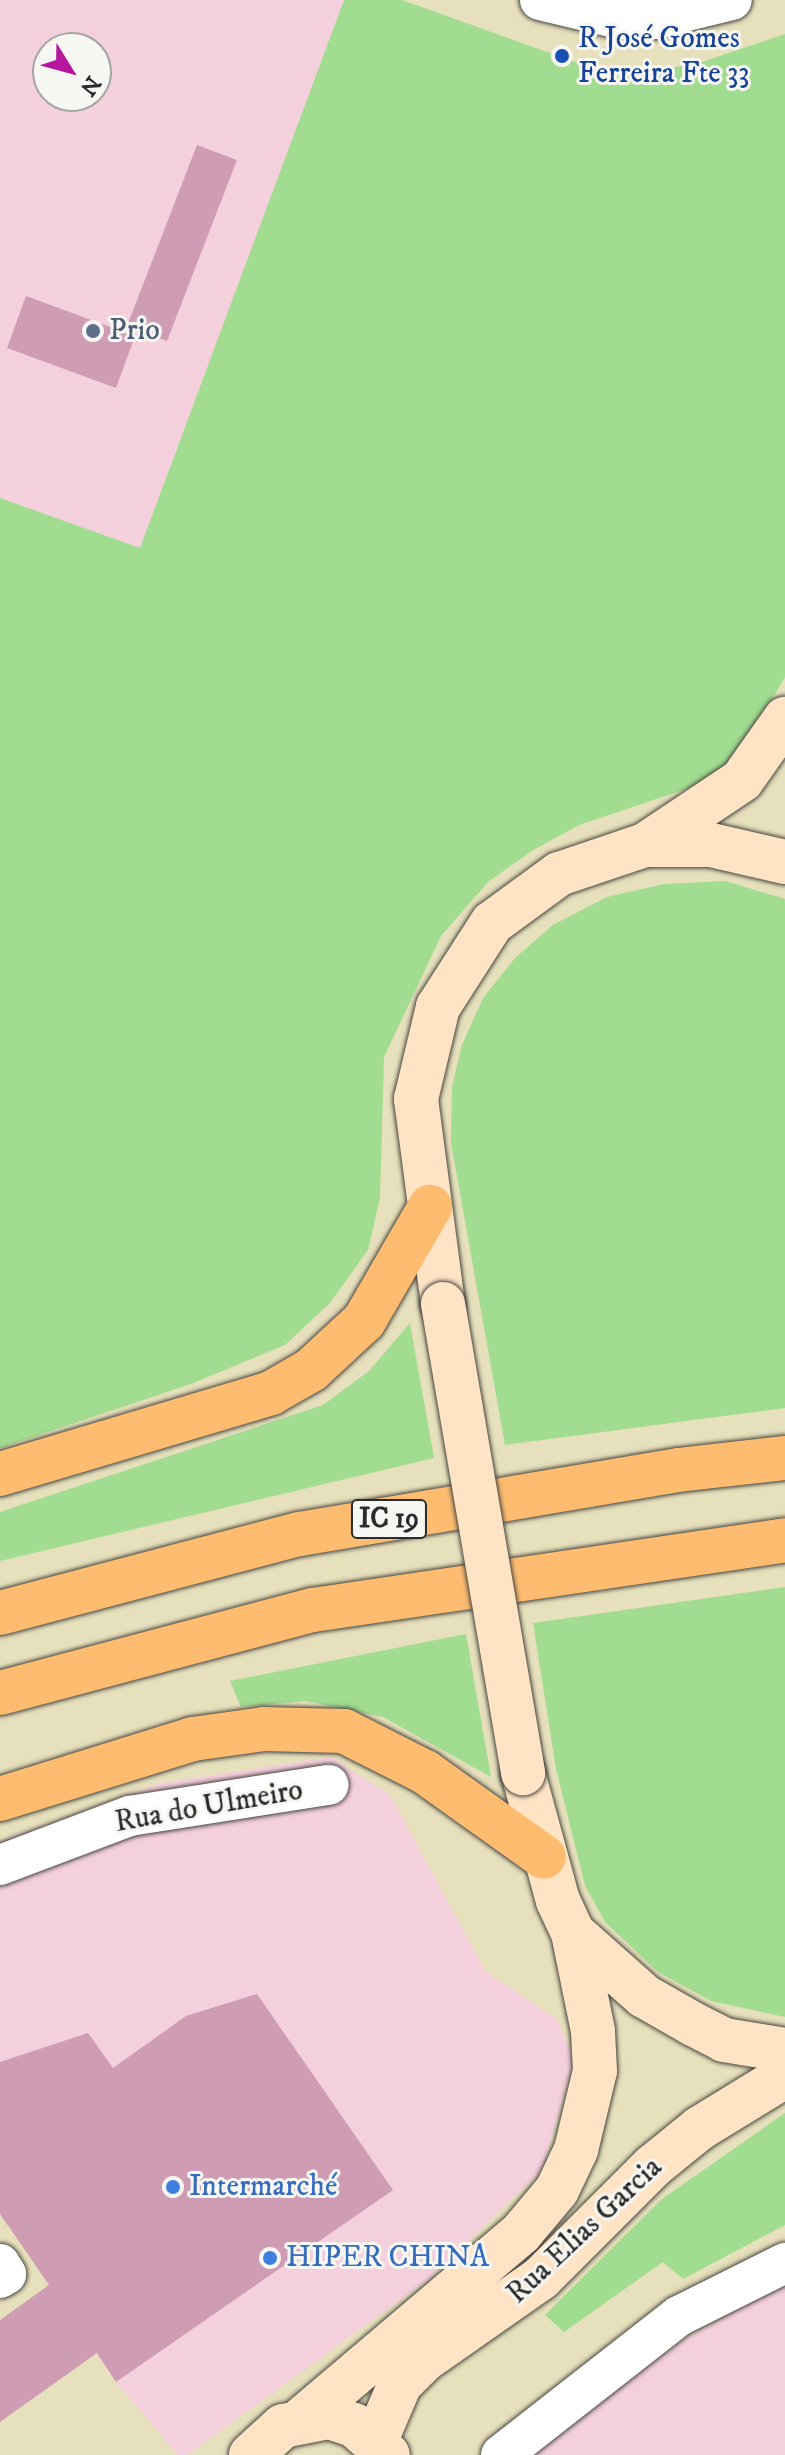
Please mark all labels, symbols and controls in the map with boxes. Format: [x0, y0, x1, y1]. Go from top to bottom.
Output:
place label: R José Gomes Ferreira Fte 33 [578, 21, 750, 92]
north arrow [32, 32, 112, 112]
marker: R José Gomes Ferreira Fte 33 [553, 47, 571, 65]
text: N [74, 70, 106, 101]
place label: Prio [109, 313, 160, 349]
marker: Prio [84, 322, 102, 340]
road number: IC 19 [349, 1495, 429, 1543]
street label: Rua do Ulmeiro [112, 1773, 306, 1841]
street label: Rua Elias Garcia [500, 2150, 670, 2312]
place label: Intermarché [189, 2169, 337, 2205]
marker: Intermarché [164, 2178, 182, 2196]
place label: HIPER CHINA [286, 2240, 489, 2276]
marker: HIPER CHINA [261, 2249, 279, 2267]

